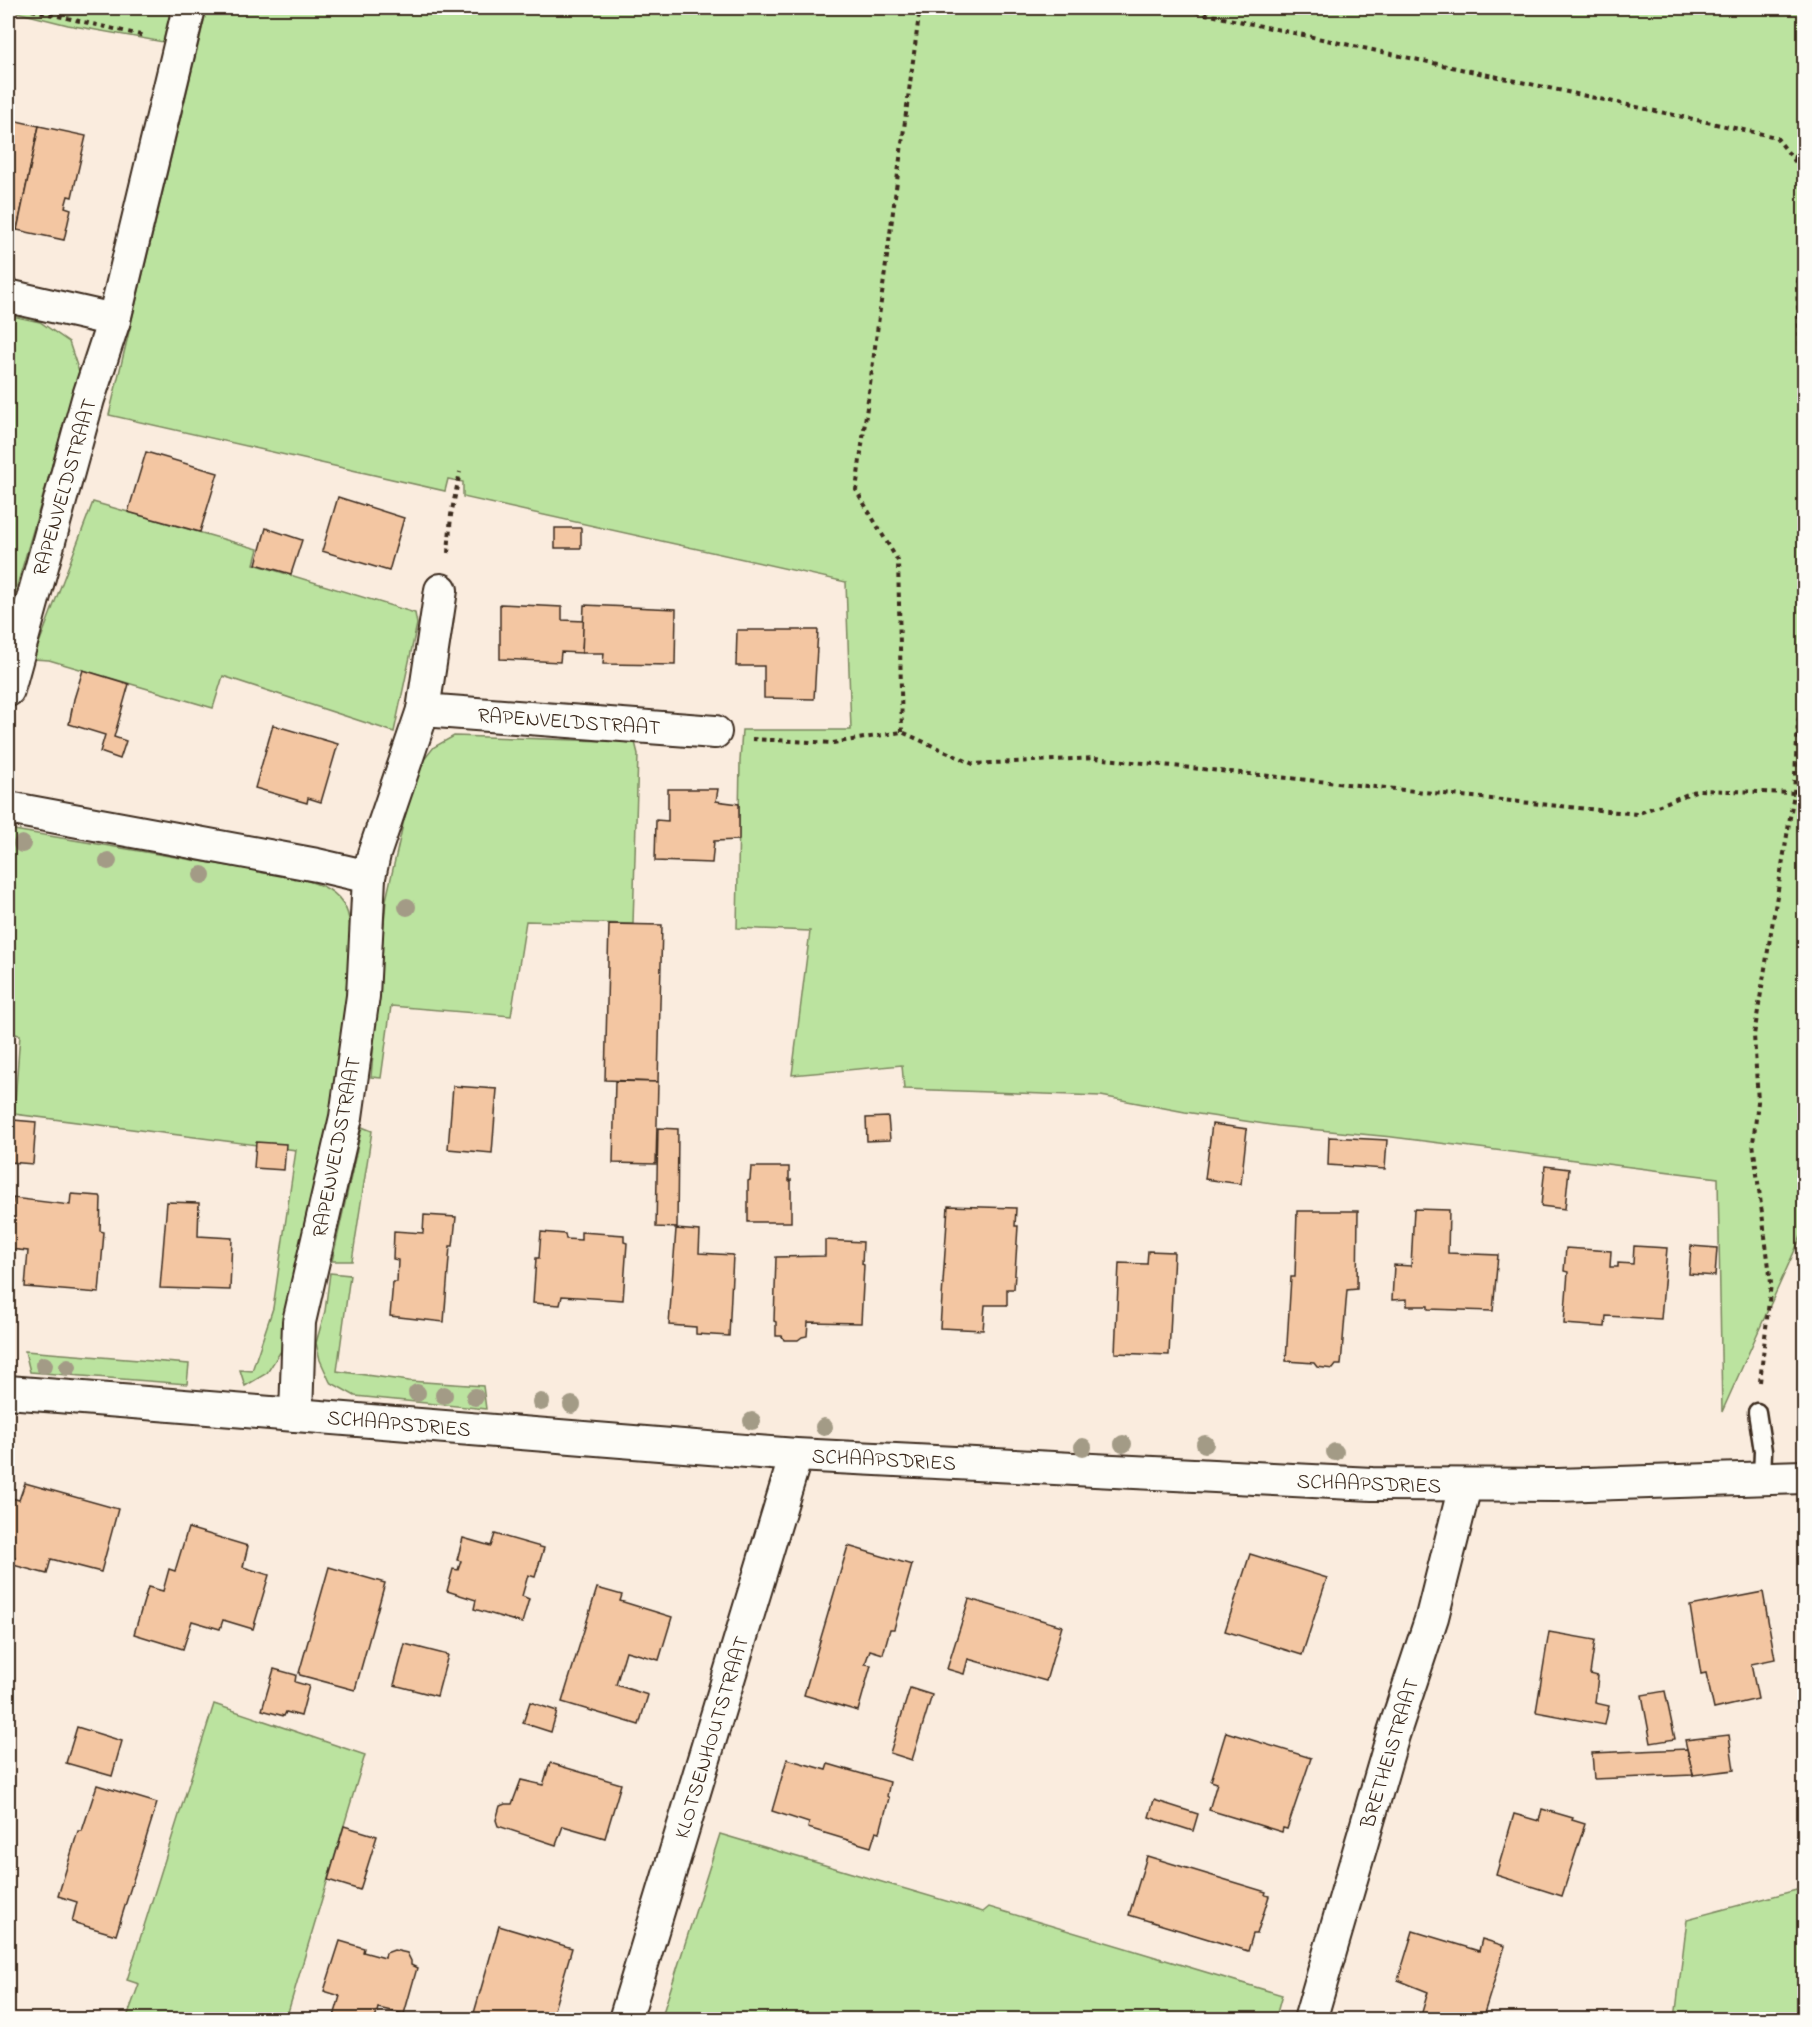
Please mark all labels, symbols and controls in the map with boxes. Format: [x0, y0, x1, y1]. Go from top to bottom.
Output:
street label: RAPENVELDSTRAAT [26, 395, 106, 580]
street label: RAPENVELDSTRAAT [476, 702, 661, 744]
street label: RAPENVELDSTRAAT [306, 1055, 370, 1240]
street label: SCHAAPSDRIES [326, 1404, 472, 1446]
street label: SCHAAPSDRIES [811, 1442, 957, 1480]
street label: SCHAAPSDRIES [1296, 1467, 1442, 1503]
street label: KLOTSENHOUTSTRAAT [668, 1633, 758, 1843]
street label: BRETHEISTRAAT [1354, 1675, 1428, 1833]

